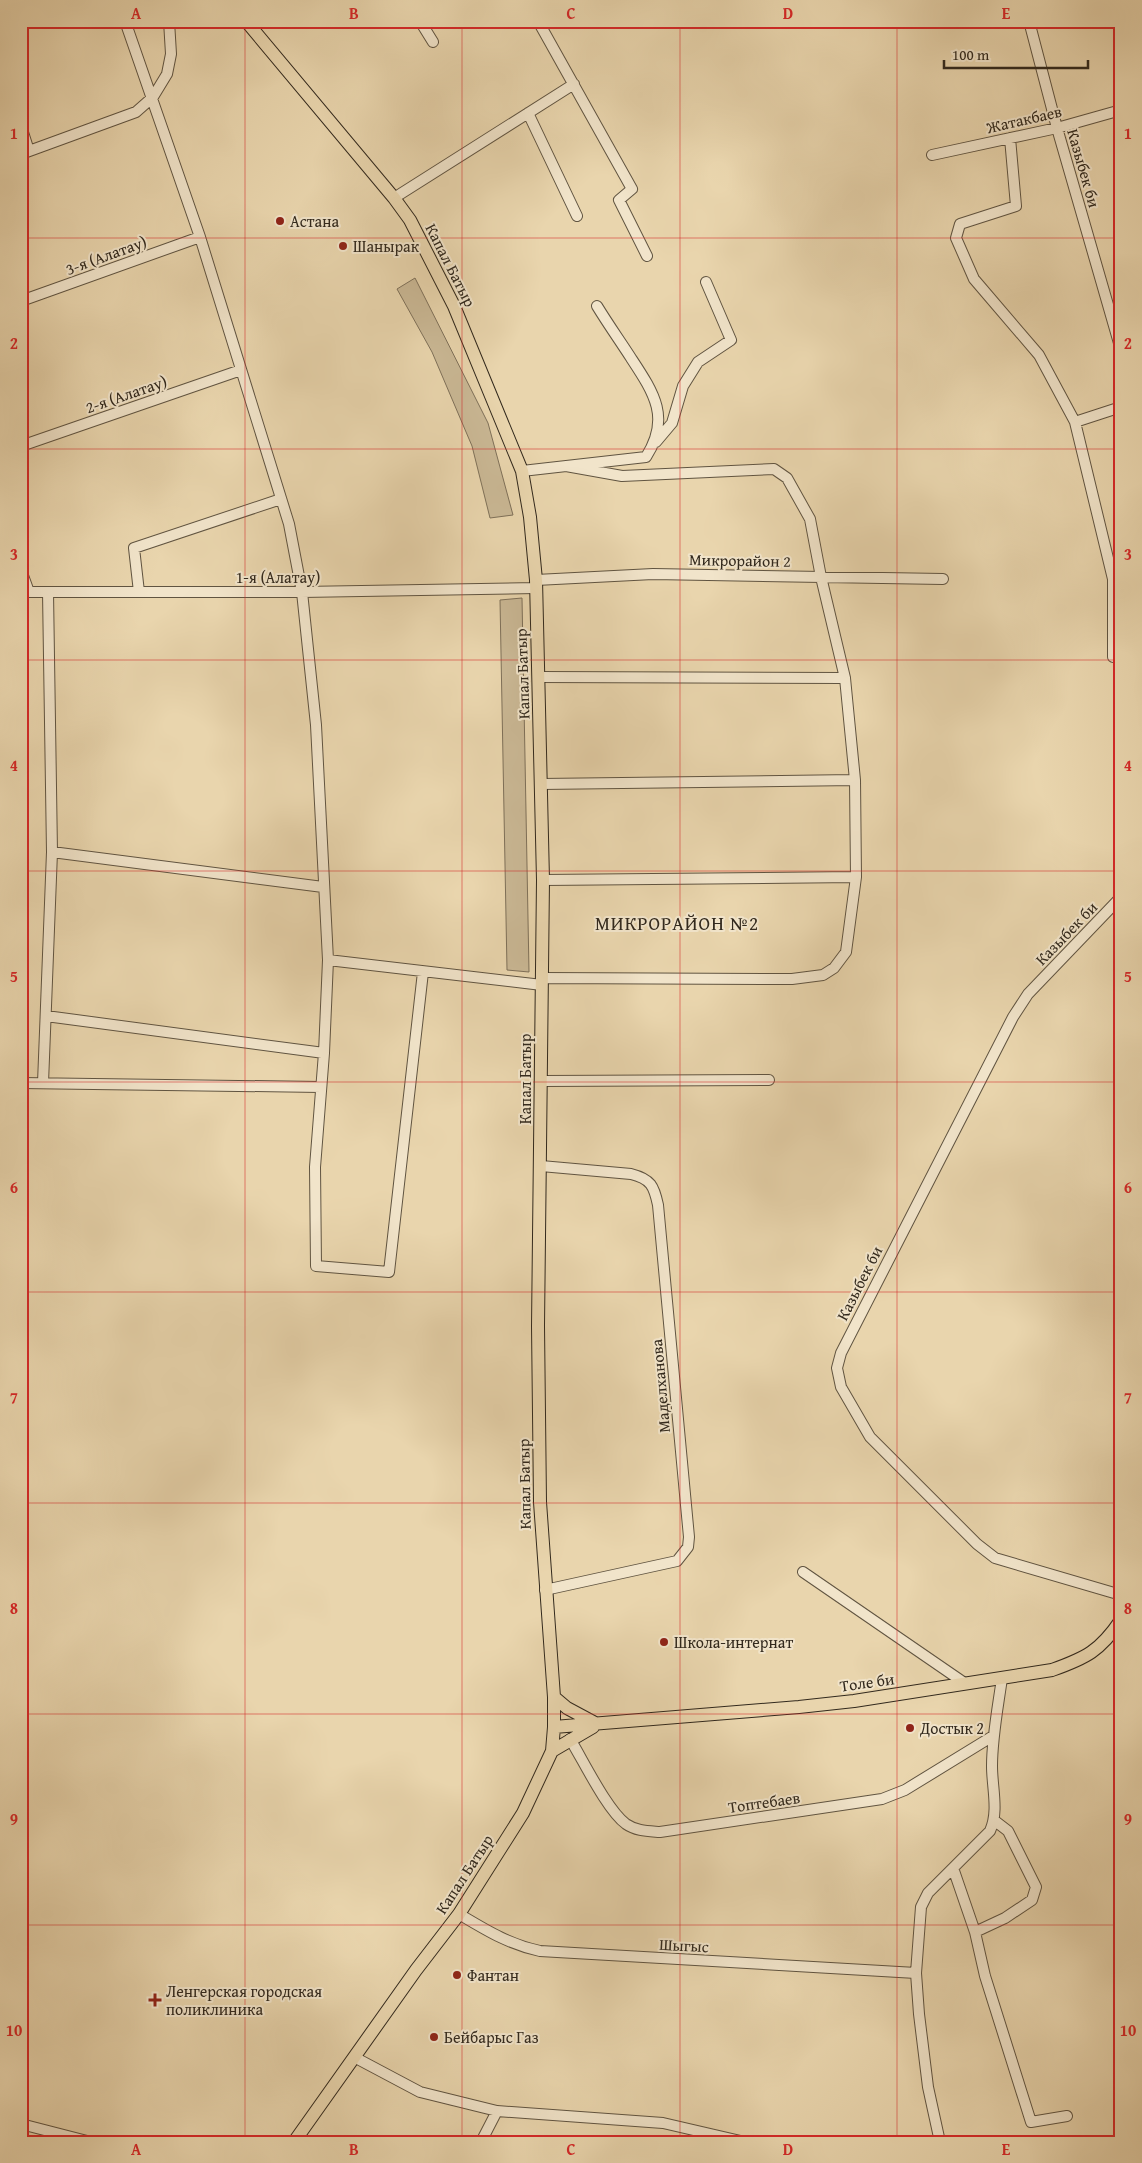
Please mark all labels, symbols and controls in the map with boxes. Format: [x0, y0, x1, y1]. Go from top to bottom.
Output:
text: A [131, 1, 142, 25]
text: B [349, 1, 359, 25]
text: C [566, 1, 576, 25]
text: D [783, 1, 793, 25]
text: E [1002, 1, 1011, 25]
scale bar [944, 38, 1088, 70]
text: 100 m [952, 44, 990, 65]
street label: Жатакбаев [983, 99, 1064, 140]
text: 1 [10, 121, 18, 145]
text: 1 [1124, 121, 1132, 145]
street label: Казыбек би [1061, 126, 1107, 211]
place label: Астана [290, 209, 339, 233]
marker: Астана [274, 215, 286, 227]
street label: Капал Батыр [420, 219, 482, 311]
street label: 3-я (Алатау) [62, 229, 150, 281]
place label: Шанырак [353, 234, 420, 258]
marker: Шанырак [337, 240, 349, 252]
text: 2 [10, 331, 18, 355]
text: 2 [1124, 331, 1132, 355]
street label: 2-я (Алатау) [82, 369, 170, 419]
text: 3 [10, 542, 18, 566]
text: 3 [1124, 542, 1132, 566]
street label: Микрорайон 2 [689, 547, 791, 573]
street label: 1-я (Алатау) [236, 565, 320, 589]
street label: Капал Батыр [508, 628, 536, 720]
text: 4 [10, 753, 18, 777]
text: 4 [1124, 753, 1132, 777]
street label: Казыбек би [1029, 895, 1103, 970]
district label: МИКРОРАЙОН №2 [595, 909, 759, 937]
text: 5 [10, 964, 18, 988]
text: 5 [1124, 964, 1132, 988]
street label: Капал Батыр [513, 1033, 537, 1124]
text: 6 [10, 1175, 18, 1199]
text: 6 [1124, 1175, 1132, 1199]
street label: Казыбек би [830, 1241, 888, 1324]
street label: Маделханова [644, 1338, 676, 1434]
text: 7 [10, 1385, 18, 1409]
text: 7 [1124, 1385, 1132, 1409]
street label: Капал Батыр [511, 1438, 537, 1530]
text: 8 [10, 1596, 18, 1620]
text: 8 [1124, 1596, 1132, 1620]
place label: Школа-интернат [674, 1630, 793, 1654]
marker: Школа-интернат [658, 1636, 670, 1648]
street label: Толе би [838, 1666, 896, 1698]
place label: Достык 2 [919, 1716, 984, 1740]
marker: Достык 2 [904, 1722, 916, 1734]
street label: Топтебаев [726, 1785, 802, 1819]
text: 9 [10, 1807, 18, 1831]
text: 9 [1124, 1807, 1132, 1831]
street label: Капал Батыр [429, 1829, 499, 1919]
street label: Шыгыс [659, 1932, 709, 1958]
place label: Фантан [467, 1963, 519, 1987]
marker: Фантан [451, 1969, 463, 1981]
place label: Ленгерская городская поликлиника [166, 1979, 322, 2021]
marker: Ленгерская городская поликлиника [148, 1993, 162, 2007]
text: 10 [6, 2018, 22, 2042]
text: 10 [1120, 2018, 1136, 2042]
place label: Бейбарыс Газ [444, 2025, 539, 2049]
marker: Бейбарыс Газ [428, 2031, 440, 2043]
text: A [131, 2137, 142, 2161]
text: B [349, 2137, 359, 2161]
text: C [566, 2137, 576, 2161]
text: D [783, 2137, 793, 2161]
text: E [1002, 2137, 1011, 2161]

